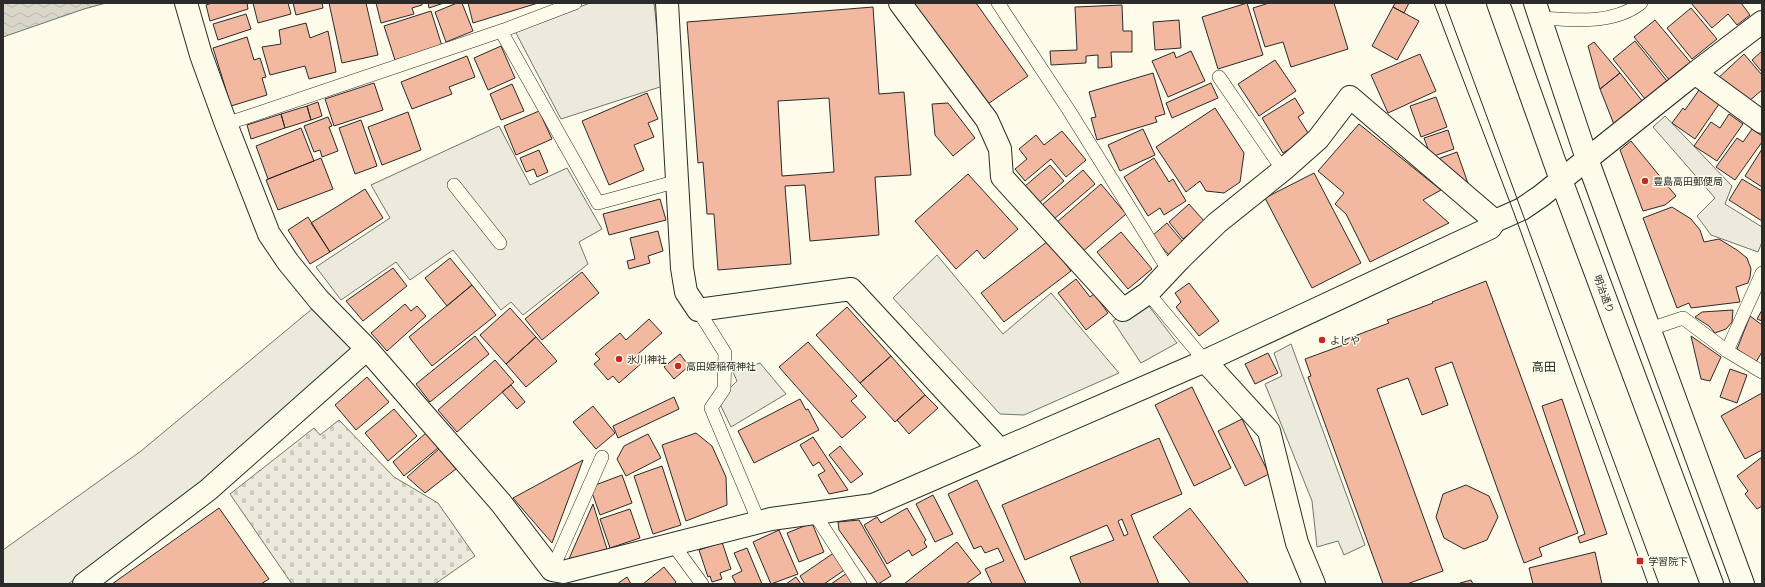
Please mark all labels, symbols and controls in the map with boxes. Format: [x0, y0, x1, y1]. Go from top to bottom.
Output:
place label: 豊島高田郵便局 [1653, 175, 1723, 188]
marker: 豊島高田郵便局 [1640, 176, 1650, 186]
street label: 明治通り [1591, 273, 1617, 315]
place label: よしや [1330, 334, 1360, 347]
marker: よしや [1317, 335, 1327, 345]
place label: 氷川神社 [627, 353, 667, 366]
marker: 氷川神社 [614, 354, 624, 364]
district label: 高田 [1532, 359, 1556, 374]
place label: 高田姫稲荷神社 [686, 360, 756, 373]
marker: 高田姫稲荷神社 [673, 361, 683, 371]
place label: 学習院下 [1648, 555, 1688, 568]
marker: 学習院下 [1635, 556, 1645, 566]

